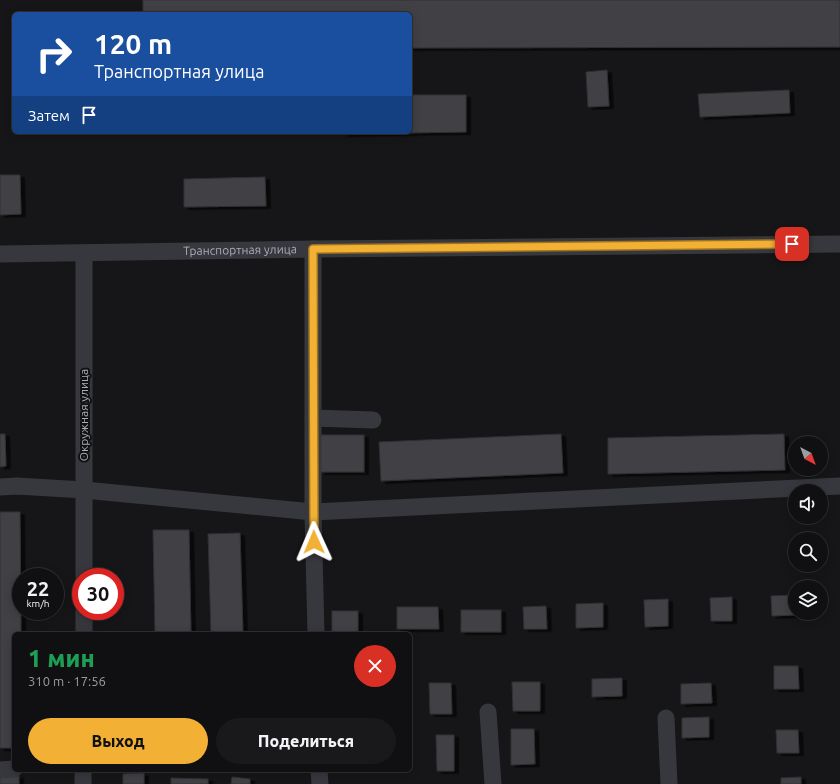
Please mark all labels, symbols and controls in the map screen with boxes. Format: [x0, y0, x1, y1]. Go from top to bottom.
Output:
icon: right [28, 28, 80, 80]
text: 120 m [94, 28, 172, 59]
text: Транспортная улица [94, 61, 264, 81]
icon: arrive [78, 104, 100, 126]
text: Затем [28, 107, 70, 124]
pin [775, 227, 809, 261]
icon: arrive [781, 233, 803, 255]
street label: Транспортная улица [183, 242, 297, 257]
street label: Окружная улица [77, 369, 90, 461]
north arrow [788, 436, 828, 476]
map controls [788, 436, 828, 620]
button: sound [788, 484, 828, 524]
position arrow [293, 521, 335, 563]
button: search [788, 532, 828, 572]
speed limit sign: 30 [72, 568, 124, 620]
text: 22 [27, 577, 49, 600]
button: layers [788, 580, 828, 620]
text: km/h [26, 598, 50, 609]
text: 1 мин [28, 645, 95, 672]
button: close [354, 645, 396, 687]
text: 310 m · 17:56 [28, 674, 106, 688]
button: Выход [28, 718, 208, 764]
button: Поделиться [216, 718, 396, 764]

